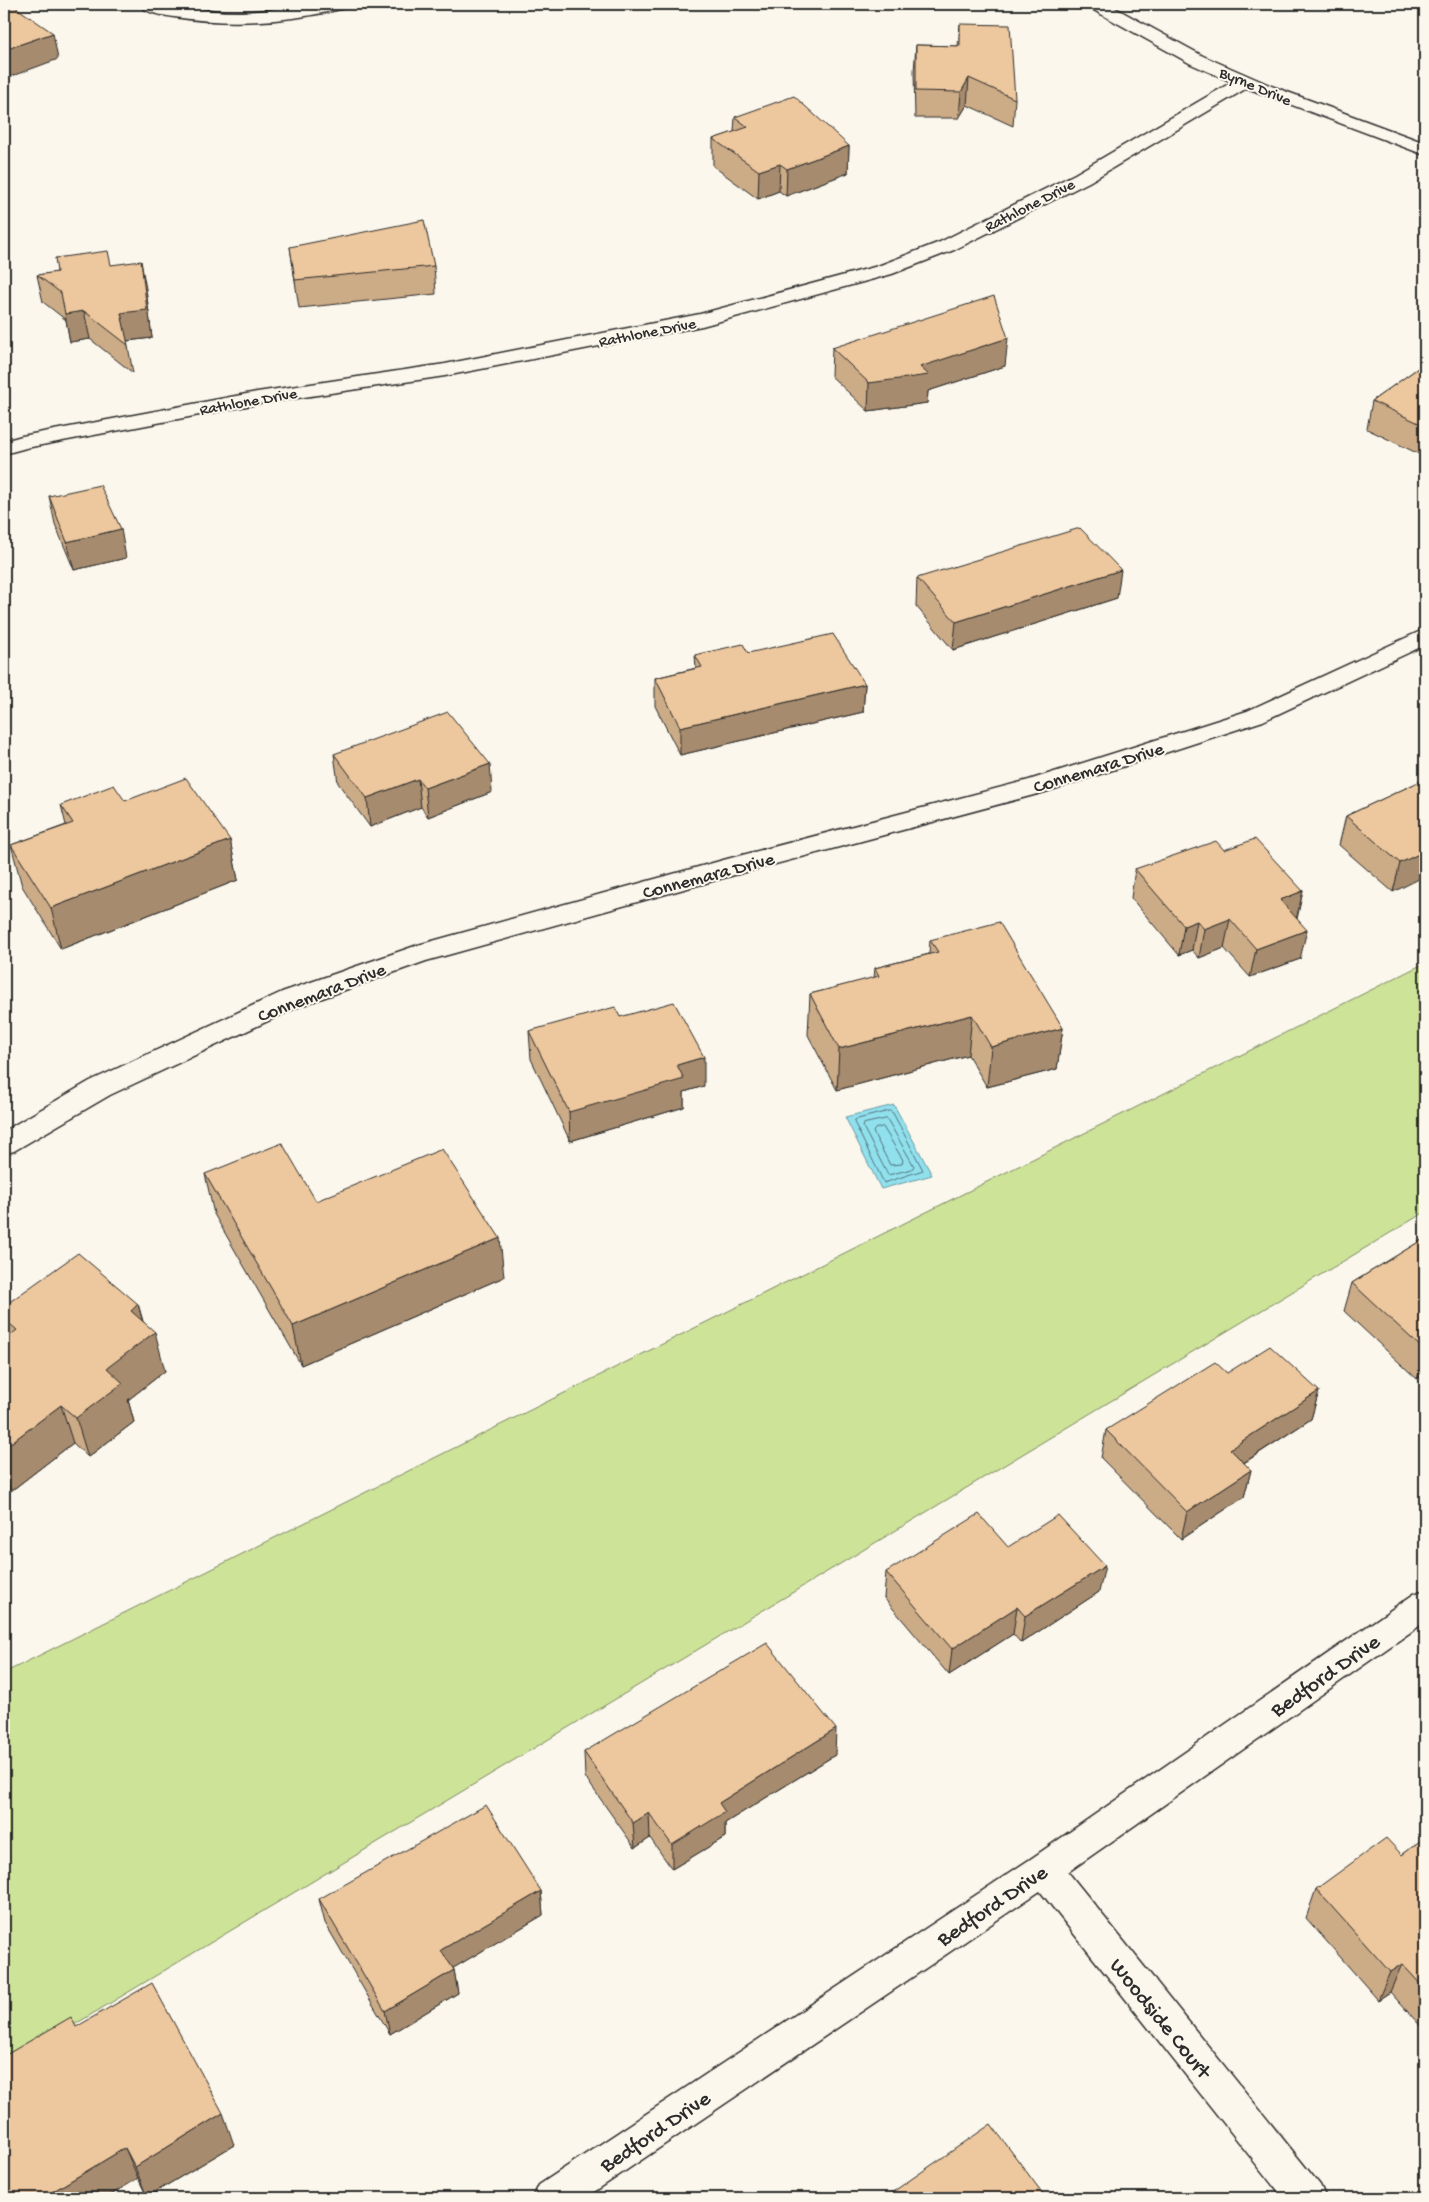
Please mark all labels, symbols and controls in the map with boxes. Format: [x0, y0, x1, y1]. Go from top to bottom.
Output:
street label: Byrne Drive [1215, 64, 1294, 112]
street label: Rathlone Drive [982, 176, 1080, 238]
street label: Rathlone Drive [597, 316, 699, 353]
street label: Rathlone Drive [198, 385, 300, 421]
street label: Connemara Drive [1031, 739, 1167, 800]
street label: Connemara Drive [641, 849, 777, 906]
street label: Connemara Drive [255, 959, 390, 1029]
street label: Bedford Drive [1266, 1630, 1386, 1725]
street label: Bedford Drive [932, 1861, 1054, 1954]
street label: Woodside Court [1102, 1954, 1217, 2086]
street label: Bedford Drive [595, 2087, 717, 2180]

